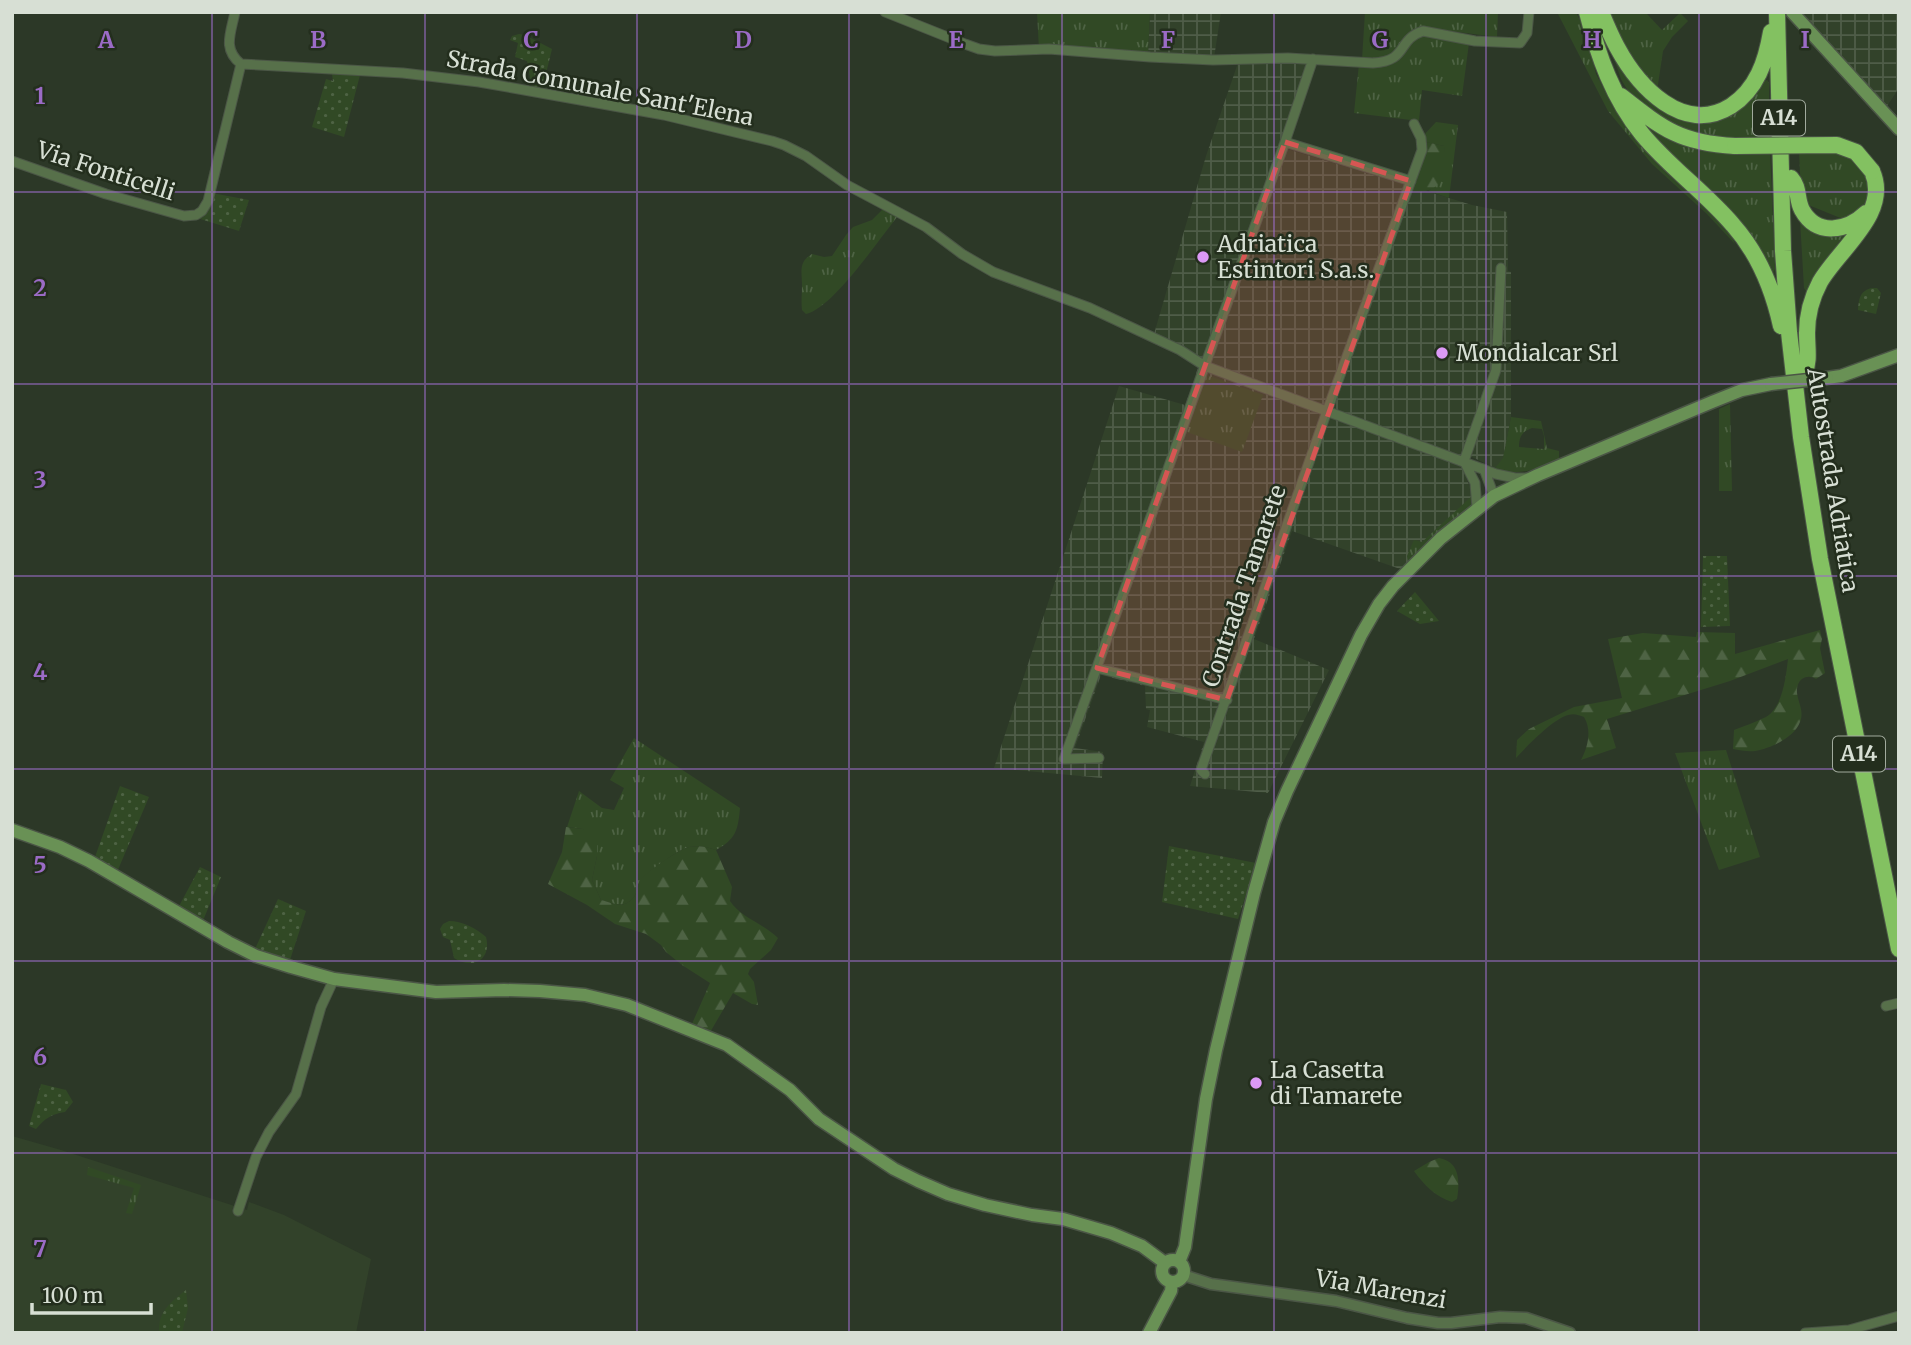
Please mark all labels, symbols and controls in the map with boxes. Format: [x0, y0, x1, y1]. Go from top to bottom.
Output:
text: A [97, 25, 115, 54]
text: B [310, 25, 326, 54]
text: C [523, 25, 539, 54]
text: D [734, 25, 752, 54]
text: E [948, 25, 964, 54]
text: F [1161, 25, 1175, 54]
text: G [1372, 25, 1389, 54]
text: H [1583, 25, 1602, 54]
text: I [1800, 25, 1810, 54]
street label: Strada Comunale Sant'Elena [444, 43, 756, 132]
text: 1 [35, 81, 46, 110]
road number: A14 [1753, 100, 1805, 136]
street label: Via Fonticelli [33, 134, 179, 206]
place label: Adriatica Estintori S.a.s. [1216, 229, 1374, 284]
marker: Adriatica Estintori S.a.s. [1195, 249, 1211, 265]
text: 2 [33, 273, 47, 302]
place label: Mondialcar Srl [1456, 338, 1618, 367]
marker: Mondialcar Srl [1434, 345, 1450, 361]
street label: Autostrada Adriatica [1801, 365, 1866, 594]
text: 3 [33, 465, 47, 494]
street label: Contrada Tamarete [1195, 481, 1292, 691]
text: 4 [33, 657, 48, 686]
road number: A14 [1833, 736, 1885, 772]
text: 5 [33, 850, 47, 879]
text: 6 [33, 1042, 47, 1071]
place label: La Casetta di Tamarete [1270, 1055, 1402, 1110]
marker: La Casetta di Tamarete [1248, 1075, 1264, 1091]
text: 7 [33, 1234, 47, 1263]
street label: Via Marenzi [1312, 1263, 1449, 1314]
scale bar [32, 1272, 150, 1316]
text: 100 m [42, 1282, 104, 1309]

